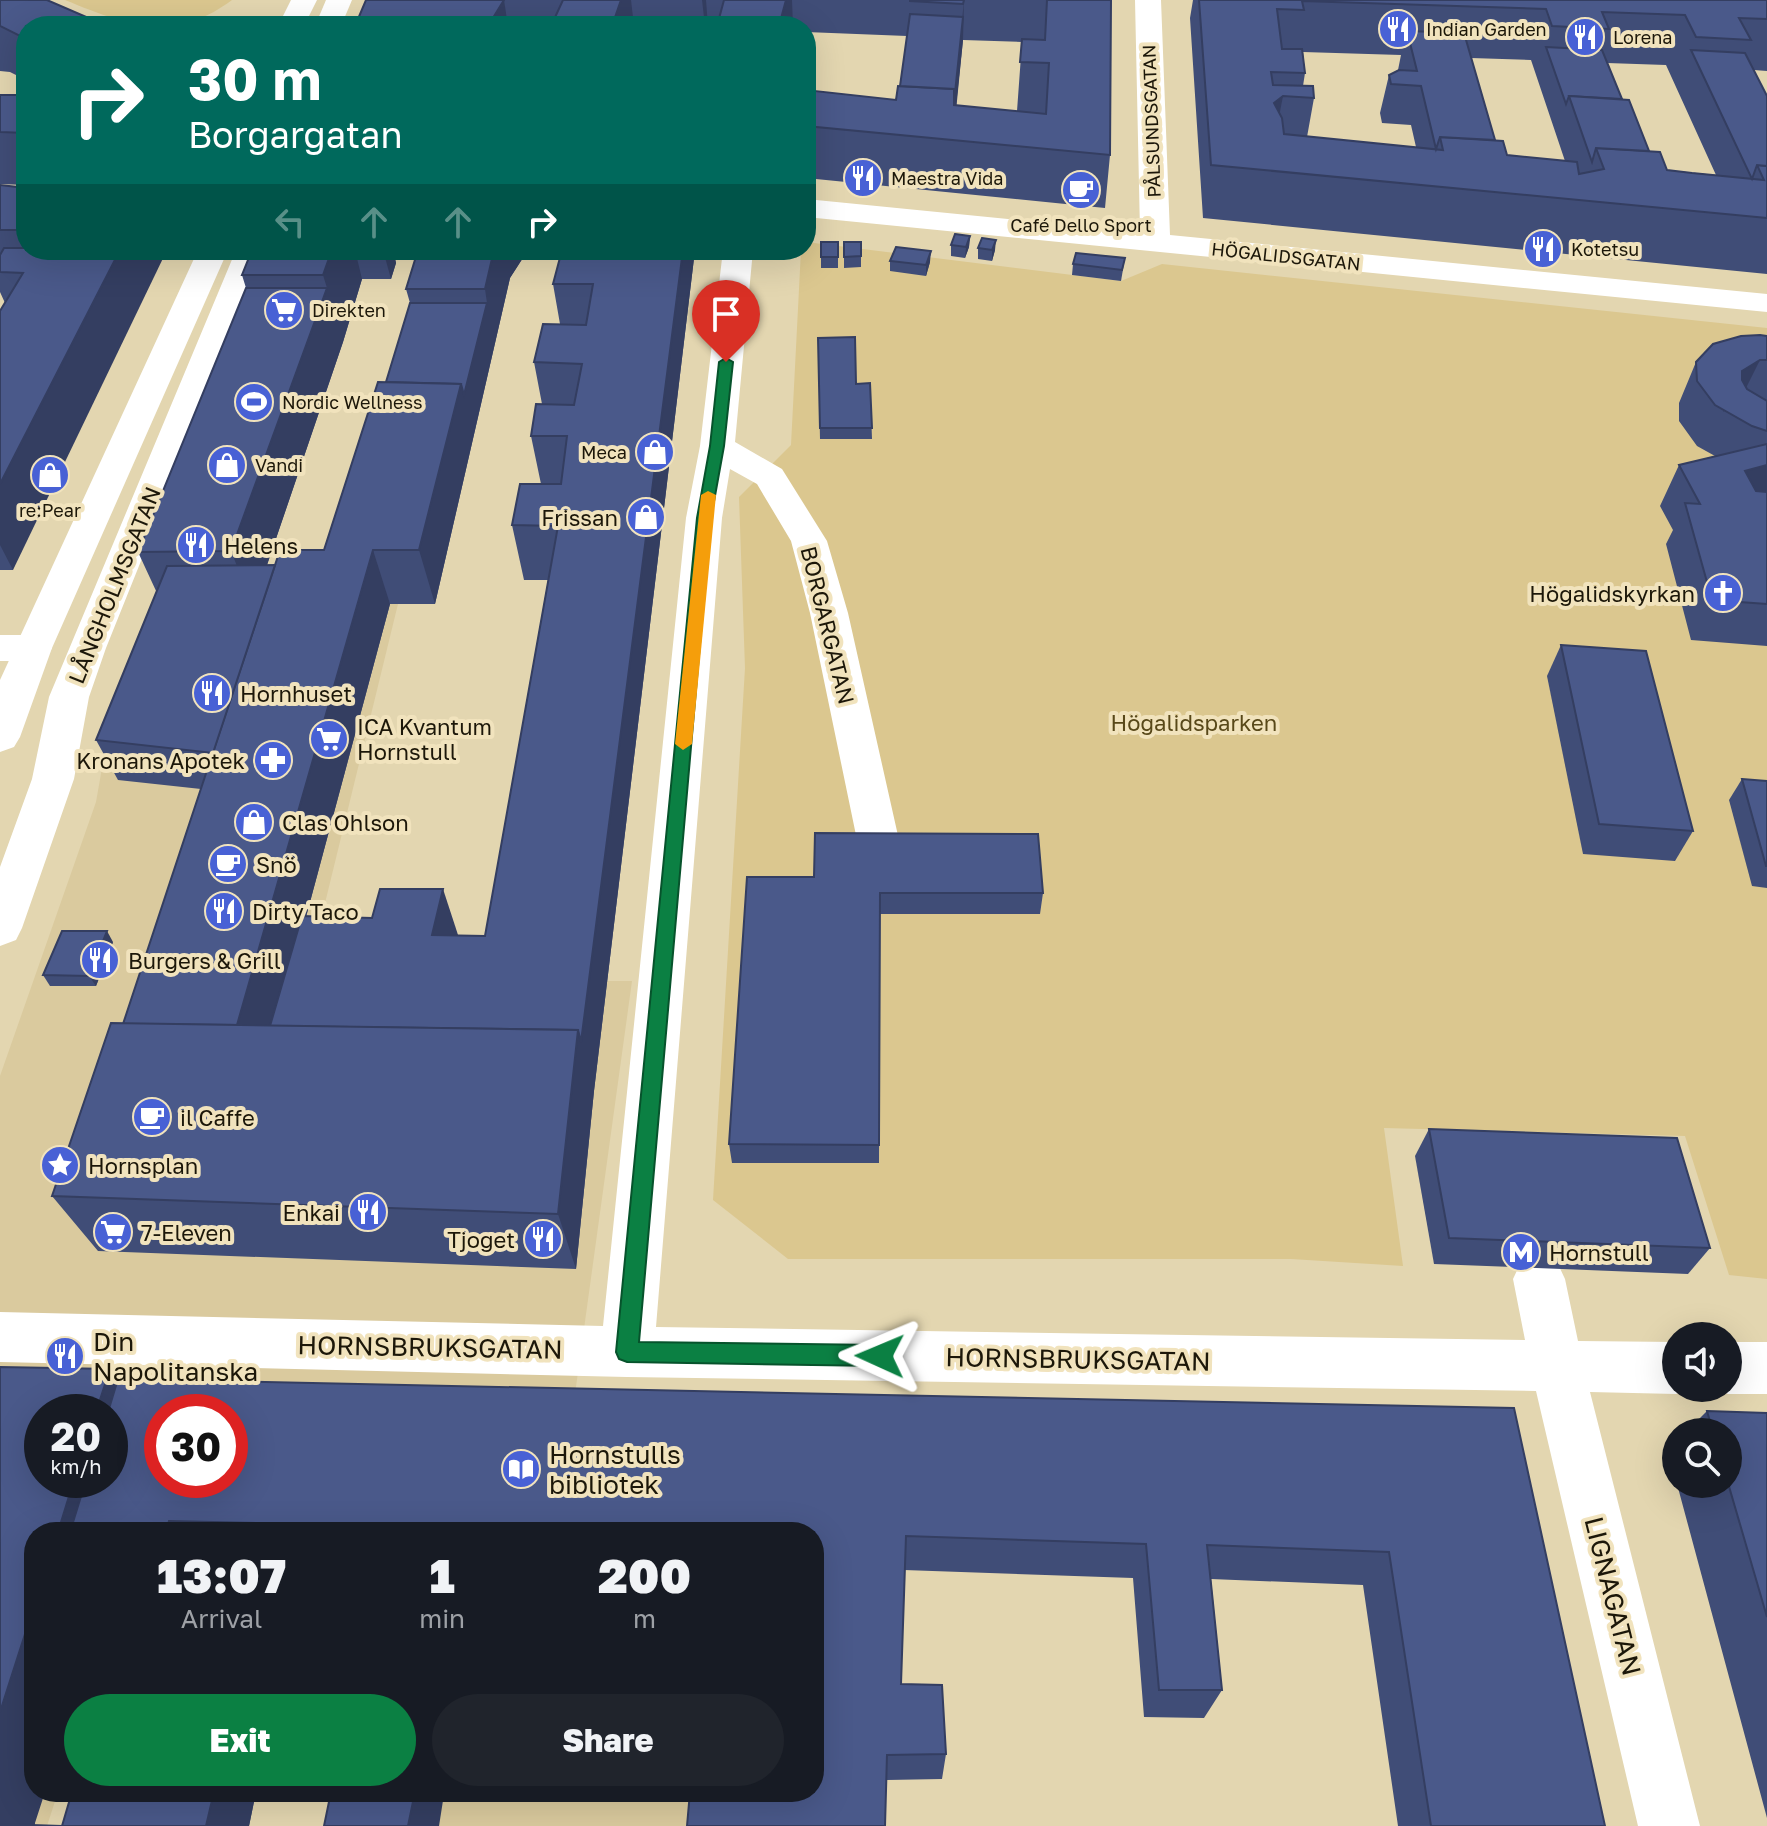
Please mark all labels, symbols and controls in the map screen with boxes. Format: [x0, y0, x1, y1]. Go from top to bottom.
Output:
restaurant icon: Indian Garden [1377, 8, 1419, 50]
restaurant icon: Lorena [1564, 16, 1606, 58]
place label: Indian Garden [1426, 18, 1547, 40]
place label: Lorena [1613, 26, 1672, 48]
street label: PÅLSUNDSGATAN [1137, 44, 1165, 198]
text: 30 m [188, 45, 322, 112]
icon: right [56, 48, 160, 152]
text: Borgargatan [188, 113, 403, 156]
restaurant icon: Maestra Vida [842, 157, 884, 199]
place label: Maestra Vida [891, 167, 1003, 189]
cafe icon: Café Dello Sport [1060, 169, 1102, 211]
icon: left [268, 200, 312, 244]
icon: ahead [352, 200, 396, 244]
icon: ahead [436, 200, 480, 244]
icon: right [520, 200, 564, 244]
place label: Café Dello Sport [1010, 214, 1152, 236]
restaurant icon: Kotetsu [1522, 228, 1564, 270]
street label: HÖGALIDSGATAN [1210, 237, 1362, 275]
place label: Kotetsu [1571, 238, 1639, 260]
pin [692, 280, 760, 362]
supermarket icon: Direkten [263, 289, 305, 331]
icon: arrive [704, 292, 748, 336]
place label: Direkten [312, 299, 386, 321]
sports icon: Nordic Wellness [233, 381, 275, 423]
place label: Nordic Wellness [282, 391, 423, 413]
shop icon: Meca [634, 431, 676, 473]
place label: Meca [581, 441, 627, 463]
shop icon: Vandi [206, 444, 248, 486]
shop icon: re:Pear [29, 454, 71, 496]
place label: Vandi [255, 454, 303, 476]
street label: LÅNGHOLMSGATAN [62, 483, 166, 687]
shop icon: Frissan [625, 496, 667, 538]
place label: re:Pear [19, 499, 81, 521]
place label: Frissan [541, 504, 618, 531]
restaurant icon: Helens [175, 524, 217, 566]
place label: Helens [224, 532, 298, 559]
street label: BORGARGATAN [795, 543, 861, 707]
church icon: Högalidskyrkan [1702, 572, 1744, 614]
place label: Högalidskyrkan [1529, 580, 1695, 607]
restaurant icon: Hornhuset [191, 672, 233, 714]
place label: Hornhuset [240, 680, 352, 707]
park label: Högalidsparken [1111, 709, 1277, 736]
place label: ICA Kvantum Hornstull [357, 713, 492, 765]
supermarket icon: ICA Kvantum Hornstull [308, 718, 350, 760]
pharmacy icon: Kronans Apotek [252, 739, 294, 781]
place label: Kronans Apotek [76, 747, 245, 774]
shop icon: Clas Ohlson [233, 801, 275, 843]
place label: Clas Ohlson [282, 809, 409, 836]
cafe icon: Snö [207, 843, 249, 885]
place label: Snö [256, 851, 297, 878]
restaurant icon: Dirty Taco [203, 890, 245, 932]
place label: Dirty Taco [252, 898, 359, 925]
restaurant icon: Burgers & Grill [79, 939, 121, 981]
place label: Burgers & Grill [128, 947, 281, 974]
cafe icon: il Caffe [131, 1096, 173, 1138]
place label: il Caffe [180, 1104, 255, 1131]
place icon: Hornsplan [39, 1144, 81, 1186]
place label: Hornsplan [88, 1152, 198, 1179]
restaurant icon: Enkai [347, 1191, 389, 1233]
place label: Enkai [283, 1199, 340, 1226]
supermarket icon: 7-Eleven [92, 1211, 134, 1253]
restaurant icon: Tjoget [522, 1218, 564, 1260]
place label: 7-Eleven [141, 1219, 232, 1246]
place label: Tjoget [447, 1226, 515, 1253]
metro station icon: Hornstull [1500, 1231, 1542, 1273]
place label: Hornstull [1549, 1239, 1649, 1266]
position arrow [838, 1314, 922, 1398]
map controls [1662, 1322, 1742, 1498]
button: sound [1662, 1322, 1742, 1402]
place label: Din Napolitanska [93, 1326, 258, 1387]
street label: HORNSBRUKSGATAN [297, 1329, 563, 1365]
restaurant icon: Din Napolitanska [44, 1335, 86, 1377]
street label: HORNSBRUKSGATAN [945, 1341, 1211, 1377]
speed limit sign: 30 [144, 1394, 248, 1498]
text: 20 [51, 1412, 101, 1460]
button: search [1662, 1418, 1742, 1498]
place label: Hornstulls bibliotek [549, 1439, 681, 1500]
library icon: Hornstulls bibliotek [500, 1448, 542, 1490]
text: km/h [51, 1454, 101, 1478]
street label: LIGNAGATAN [1578, 1513, 1648, 1679]
text: 13:07 [157, 1546, 286, 1604]
text: 1 [429, 1546, 455, 1604]
text: 200 [598, 1546, 691, 1604]
text: Arrival [181, 1603, 262, 1634]
text: min [419, 1603, 465, 1634]
text: m [633, 1603, 656, 1634]
button: Exit [64, 1694, 416, 1786]
button: Share [432, 1694, 784, 1786]

